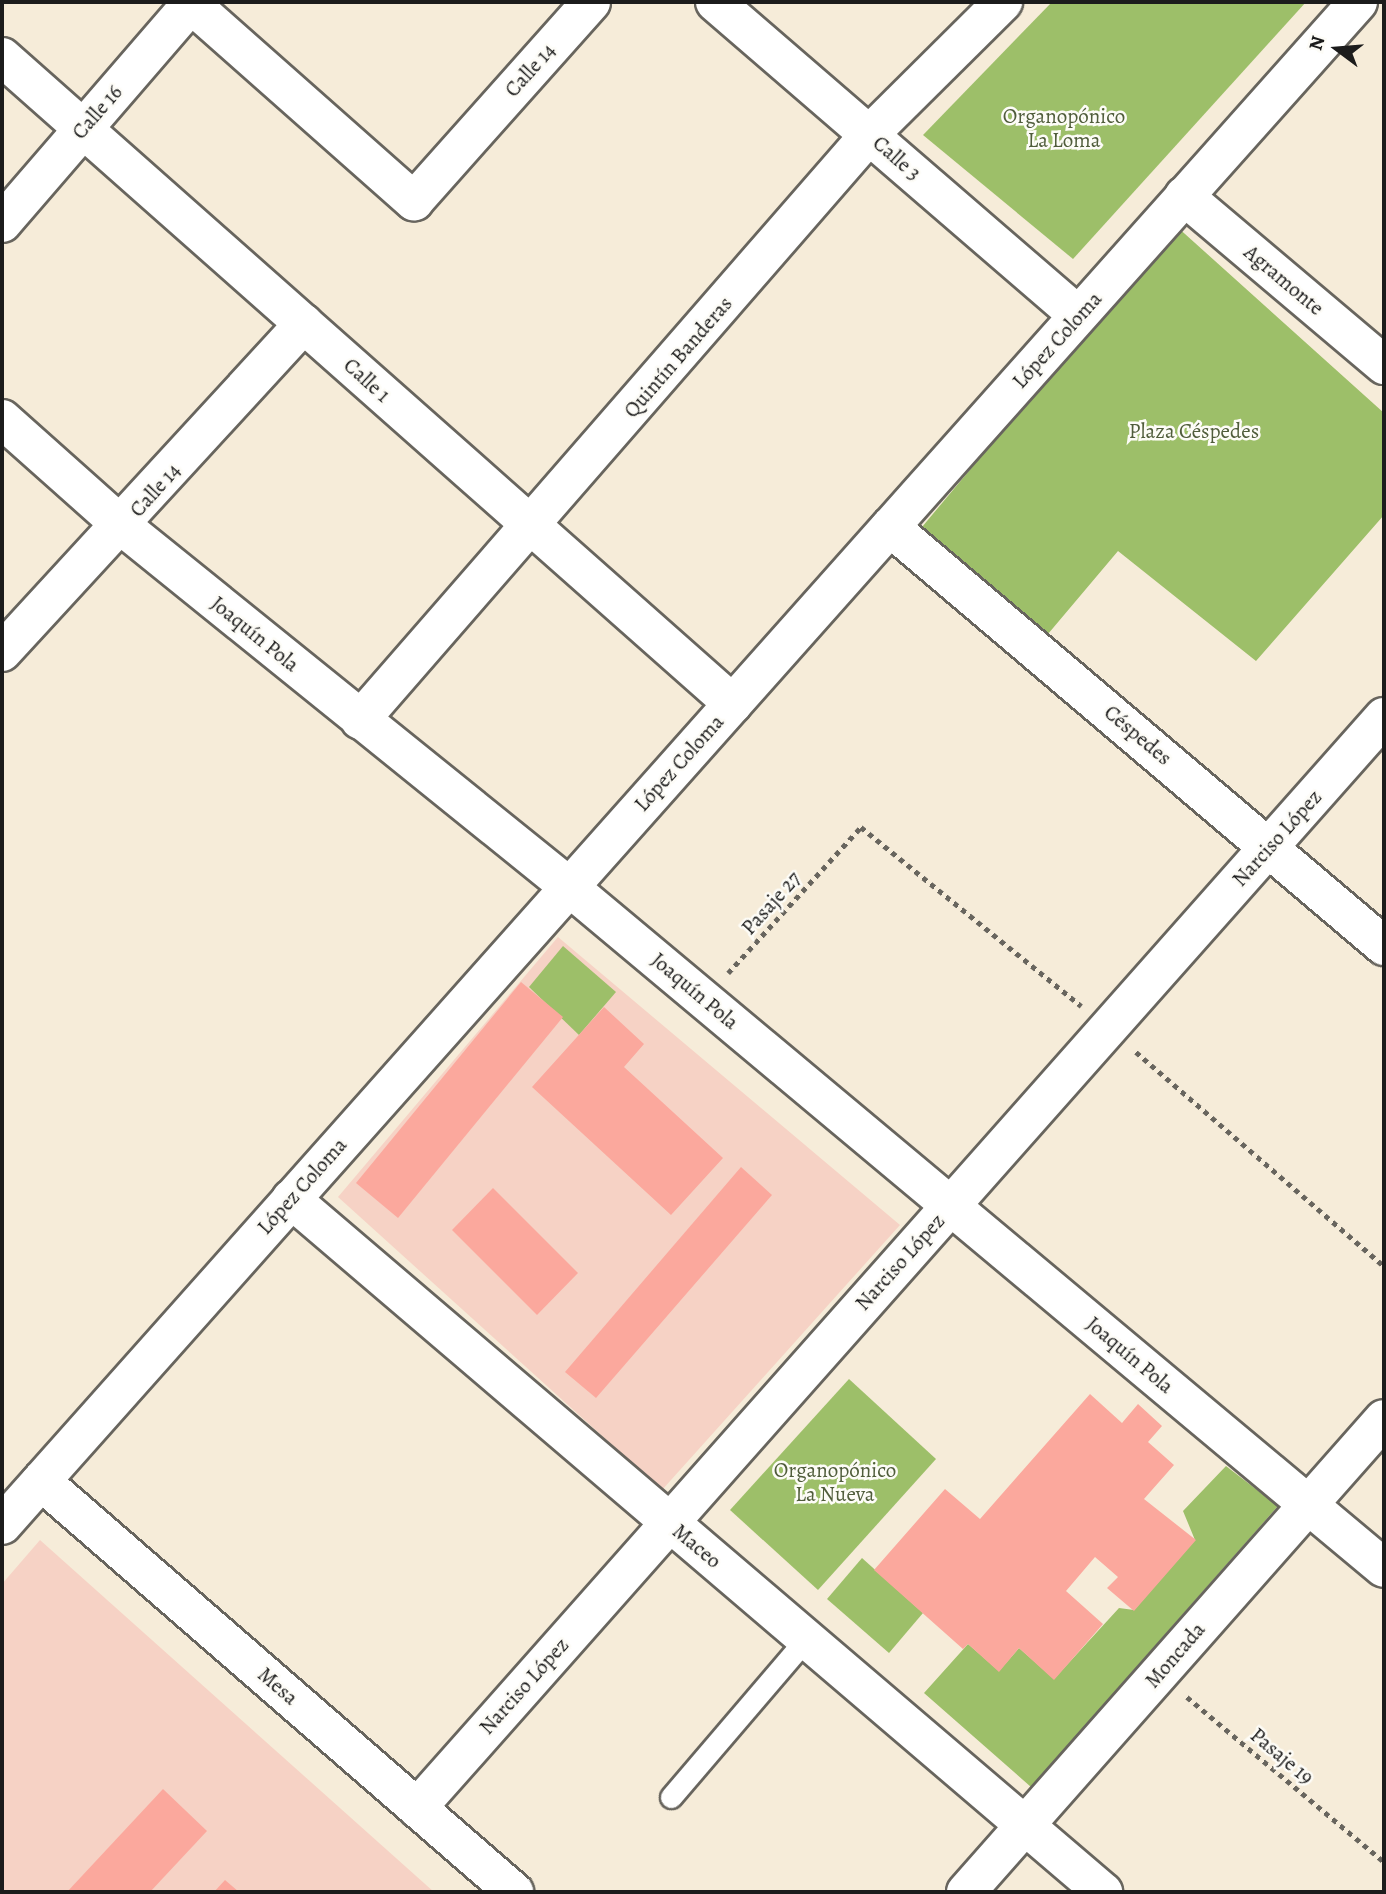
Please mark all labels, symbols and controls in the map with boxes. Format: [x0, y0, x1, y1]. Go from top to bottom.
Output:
north arrow [1302, 14, 1372, 84]
text: N [1302, 33, 1331, 53]
street label: Calle 14 [499, 38, 561, 102]
street label: Calle 16 [67, 80, 127, 144]
park label: Organopónico La Loma [1003, 103, 1125, 153]
street label: Calle 3 [868, 130, 926, 186]
street label: Agramonte [1239, 239, 1329, 321]
street label: López Coloma [1007, 286, 1107, 394]
street label: Quintín Banderas [618, 291, 738, 423]
street label: Calle 1 [339, 353, 395, 407]
park label: Plaza Céspedes [1129, 418, 1259, 444]
street label: Calle 14 [124, 458, 186, 522]
street label: Joaquín Pola [206, 591, 304, 677]
street label: Céspedes [1099, 700, 1177, 770]
street label: López Coloma [629, 709, 729, 817]
street label: Narciso López [1227, 784, 1327, 892]
street label: Pasaje 27 [736, 866, 806, 940]
street label: Joaquín Pola [646, 947, 744, 1035]
street label: López Coloma [252, 1132, 352, 1240]
street label: Narciso López [850, 1208, 950, 1316]
street label: Joaquín Pola [1081, 1311, 1179, 1399]
park label: Organopónico La Nueva [774, 1457, 896, 1507]
street label: Maceo [668, 1518, 726, 1574]
street label: Moncada [1140, 1617, 1210, 1693]
street label: Narciso López [474, 1632, 574, 1740]
street label: Mesa [253, 1662, 303, 1710]
street label: Pasaje 19 [1245, 1722, 1319, 1790]

